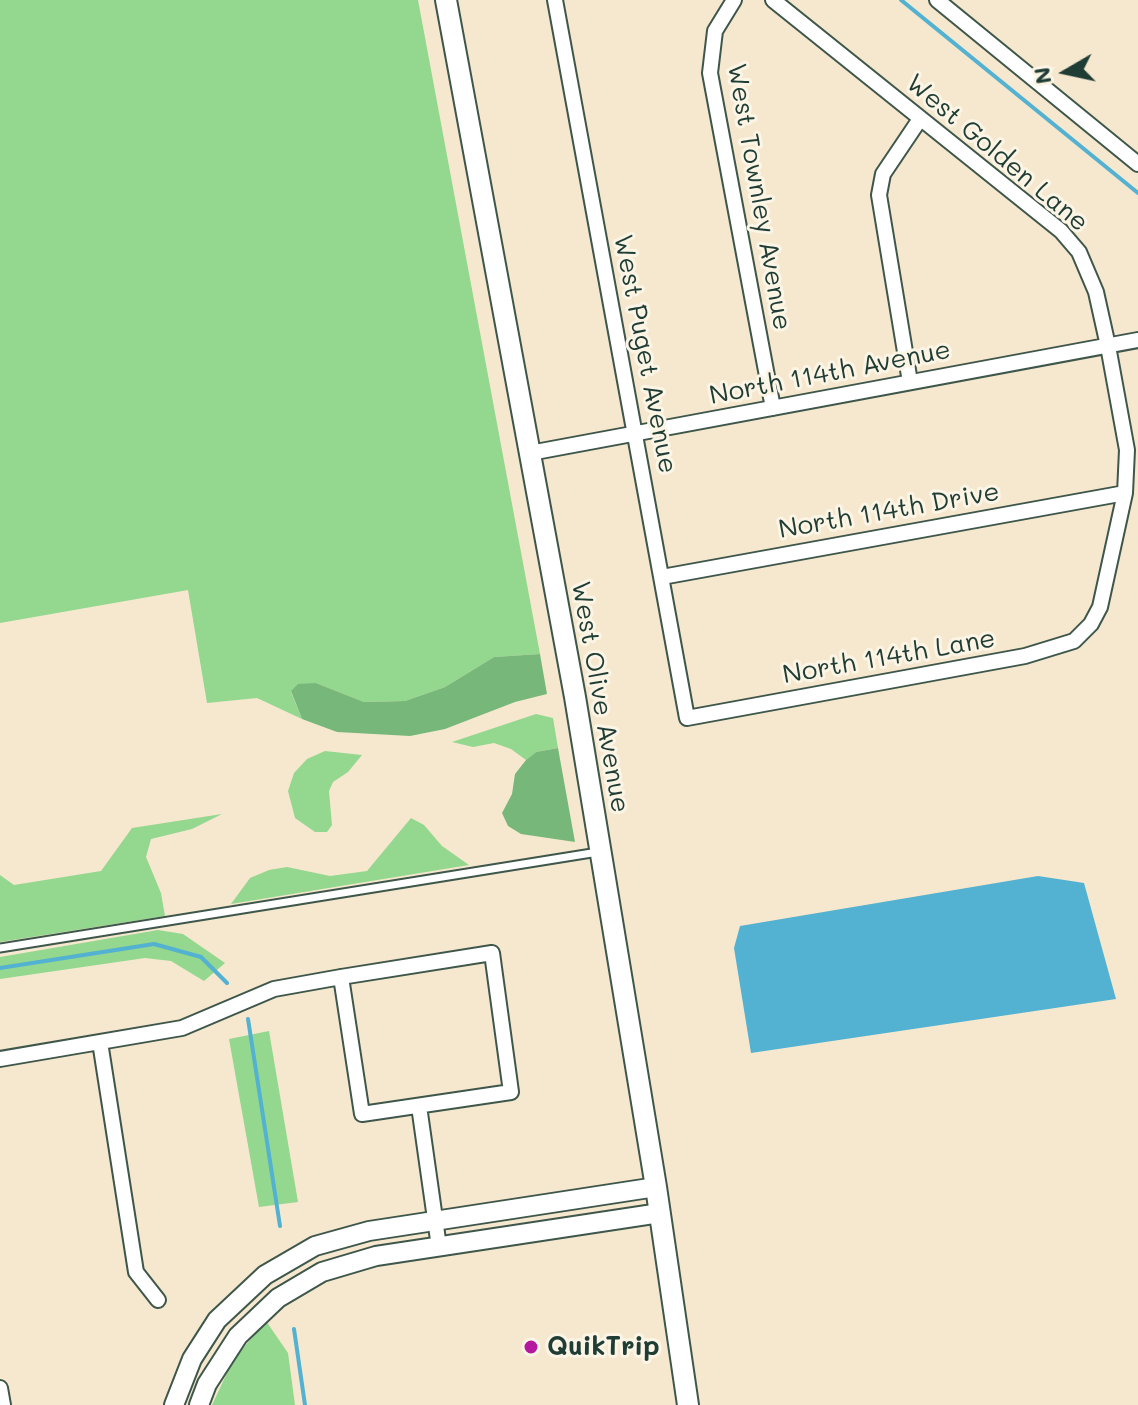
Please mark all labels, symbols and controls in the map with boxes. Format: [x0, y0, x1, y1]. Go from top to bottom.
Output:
north arrow [1026, 32, 1106, 112]
street label: West Townley Avenue [720, 61, 798, 333]
text: N [1026, 65, 1057, 86]
street label: West Golden Lane [900, 68, 1094, 238]
street label: West Puget Avenue [607, 232, 683, 476]
street label: North 114th Avenue [707, 334, 953, 412]
street label: North 114th Drive [776, 476, 1002, 546]
street label: West Olive Avenue [564, 579, 636, 815]
street label: North 114th Lane [780, 623, 998, 691]
place label: QuikTrip [547, 1331, 660, 1363]
marker: QuikTrip [522, 1338, 540, 1356]

